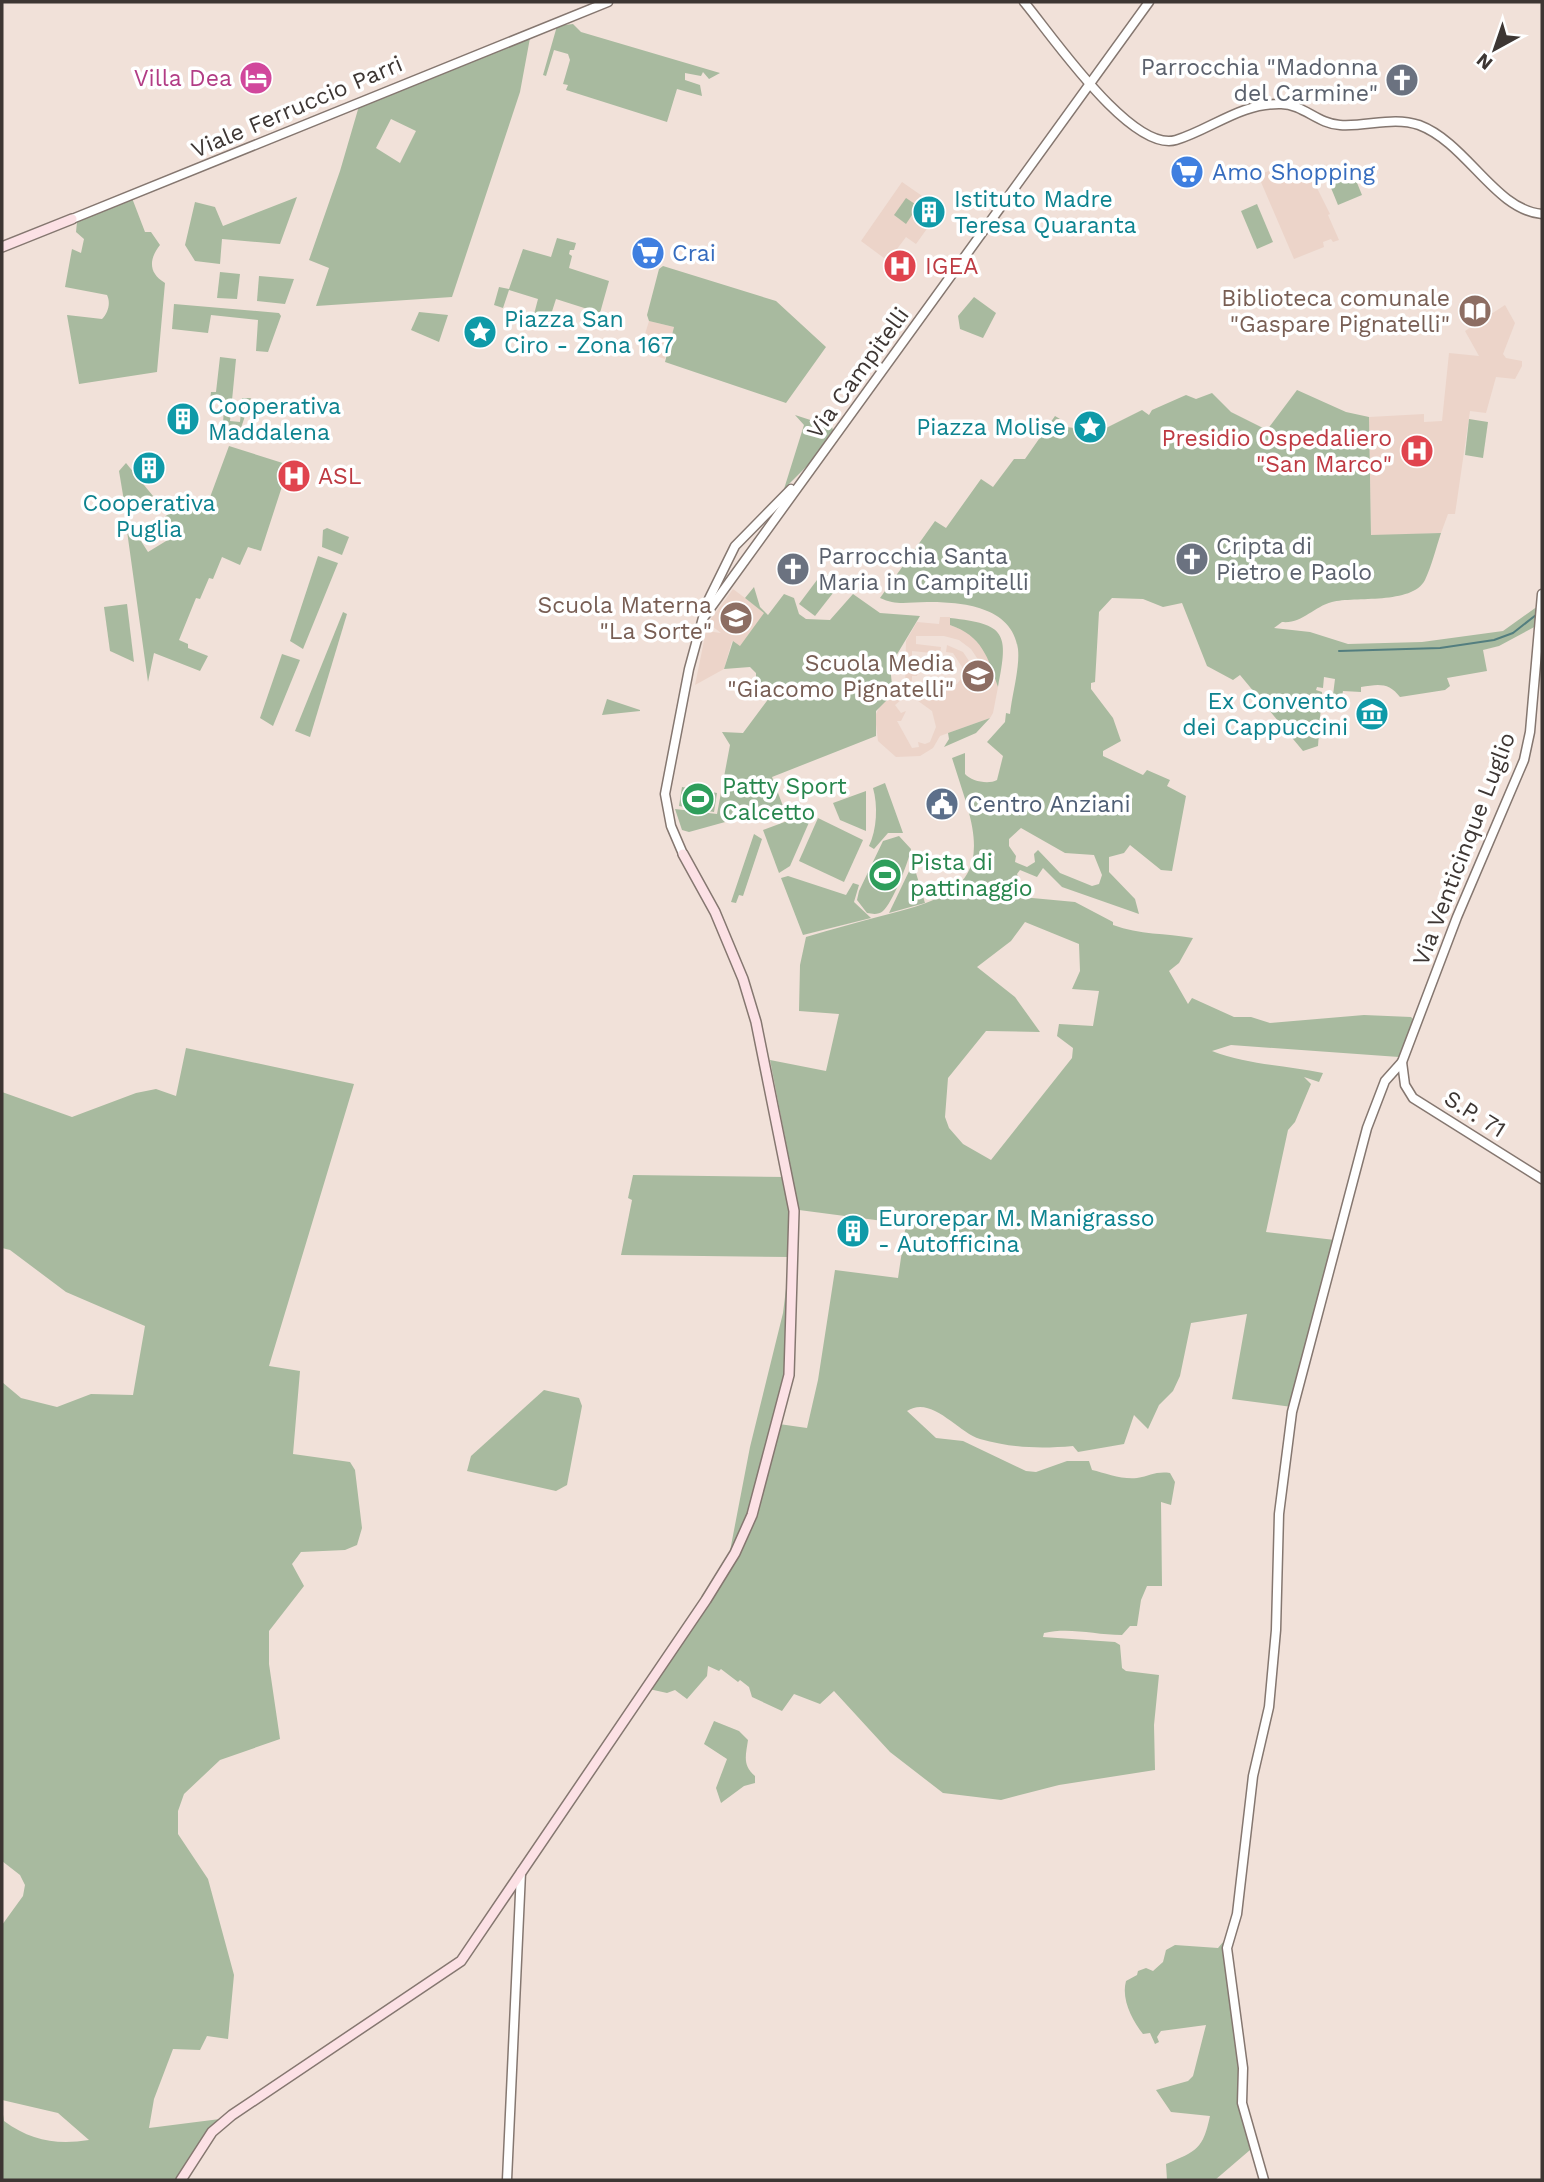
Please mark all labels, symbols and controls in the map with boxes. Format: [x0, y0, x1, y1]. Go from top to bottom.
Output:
north arrow [1460, 14, 1530, 84]
text: N [1472, 48, 1497, 75]
street label: Viale Ferruccio Parri [187, 50, 407, 164]
place label: Parrocchia "Madonna del Carmine" [1141, 54, 1378, 107]
hotel icon: Villa Dea [237, 59, 275, 97]
church icon: Parrocchia "Madonna del Carmine" [1383, 61, 1421, 99]
place label: Villa Dea [134, 65, 232, 92]
supermarket icon: Amo Shopping [1168, 153, 1206, 191]
place label: Amo Shopping [1212, 159, 1376, 186]
place label: Istituto Madre Teresa Quaranta [954, 186, 1137, 239]
building icon: Istituto Madre Teresa Quaranta [910, 193, 948, 231]
supermarket icon: Crai [629, 234, 667, 272]
place label: Crai [672, 240, 716, 267]
hospital icon: IGEA [881, 247, 919, 285]
place label: IGEA [925, 253, 978, 280]
place label: Biblioteca comunale "Gaspare Pignatelli" [1221, 285, 1450, 338]
library icon: Biblioteca comunale "Gaspare Pignatelli" [1456, 292, 1494, 330]
street label: Via Campitelli [801, 302, 915, 444]
place label: Piazza San Ciro - Zona 167 [504, 306, 674, 359]
place icon: Piazza San Ciro - Zona 167 [461, 313, 499, 351]
place label: Cooperativa Maddalena [208, 393, 341, 446]
building icon: Cooperativa Maddalena [164, 400, 202, 438]
place icon: Piazza Molise [1071, 408, 1109, 446]
place label: Piazza Molise [916, 414, 1066, 441]
place label: Presidio Ospedaliero "San Marco" [1162, 425, 1392, 478]
hospital icon: Presidio Ospedaliero "San Marco" [1398, 432, 1436, 470]
building icon: Cooperativa Puglia [130, 449, 168, 487]
hospital icon: ASL [275, 457, 313, 495]
place label: ASL [318, 463, 362, 490]
place label: Cooperativa Puglia [82, 490, 216, 543]
place label: Cripta di Pietro e Paolo [1216, 533, 1372, 586]
church icon: Cripta di Pietro e Paolo [1173, 540, 1211, 578]
place label: Parrocchia Santa Maria in Campitelli [818, 543, 1029, 596]
church icon: Parrocchia Santa Maria in Campitelli [774, 550, 812, 588]
place label: Scuola Materna "La Sorte" [537, 592, 712, 645]
school or university icon: Scuola Materna "La Sorte" [717, 599, 755, 637]
place label: Scuola Media "Giacomo Pignatelli" [727, 650, 954, 703]
school or university icon: Scuola Media "Giacomo Pignatelli" [959, 657, 997, 695]
place label: Ex Convento dei Cappuccini [1182, 688, 1348, 741]
museum icon: Ex Convento dei Cappuccini [1353, 695, 1391, 733]
street label: Via Venticinque Luglio [1407, 729, 1521, 969]
place label: Patty Sport Calcetto [722, 773, 847, 826]
sports icon: Patty Sport Calcetto [679, 780, 717, 818]
public building icon: Centro Anziani [923, 785, 961, 823]
place label: Centro Anziani [967, 791, 1131, 818]
place label: Pista di pattinaggio [910, 849, 1033, 902]
sports icon: Pista di pattinaggio [866, 856, 904, 894]
street label: S.P. 71 [1439, 1085, 1511, 1143]
place label: Eurorepar M. Manigrasso - Autofficina [878, 1205, 1155, 1258]
building icon: Eurorepar M. Manigrasso - Autofficina [834, 1212, 872, 1250]

